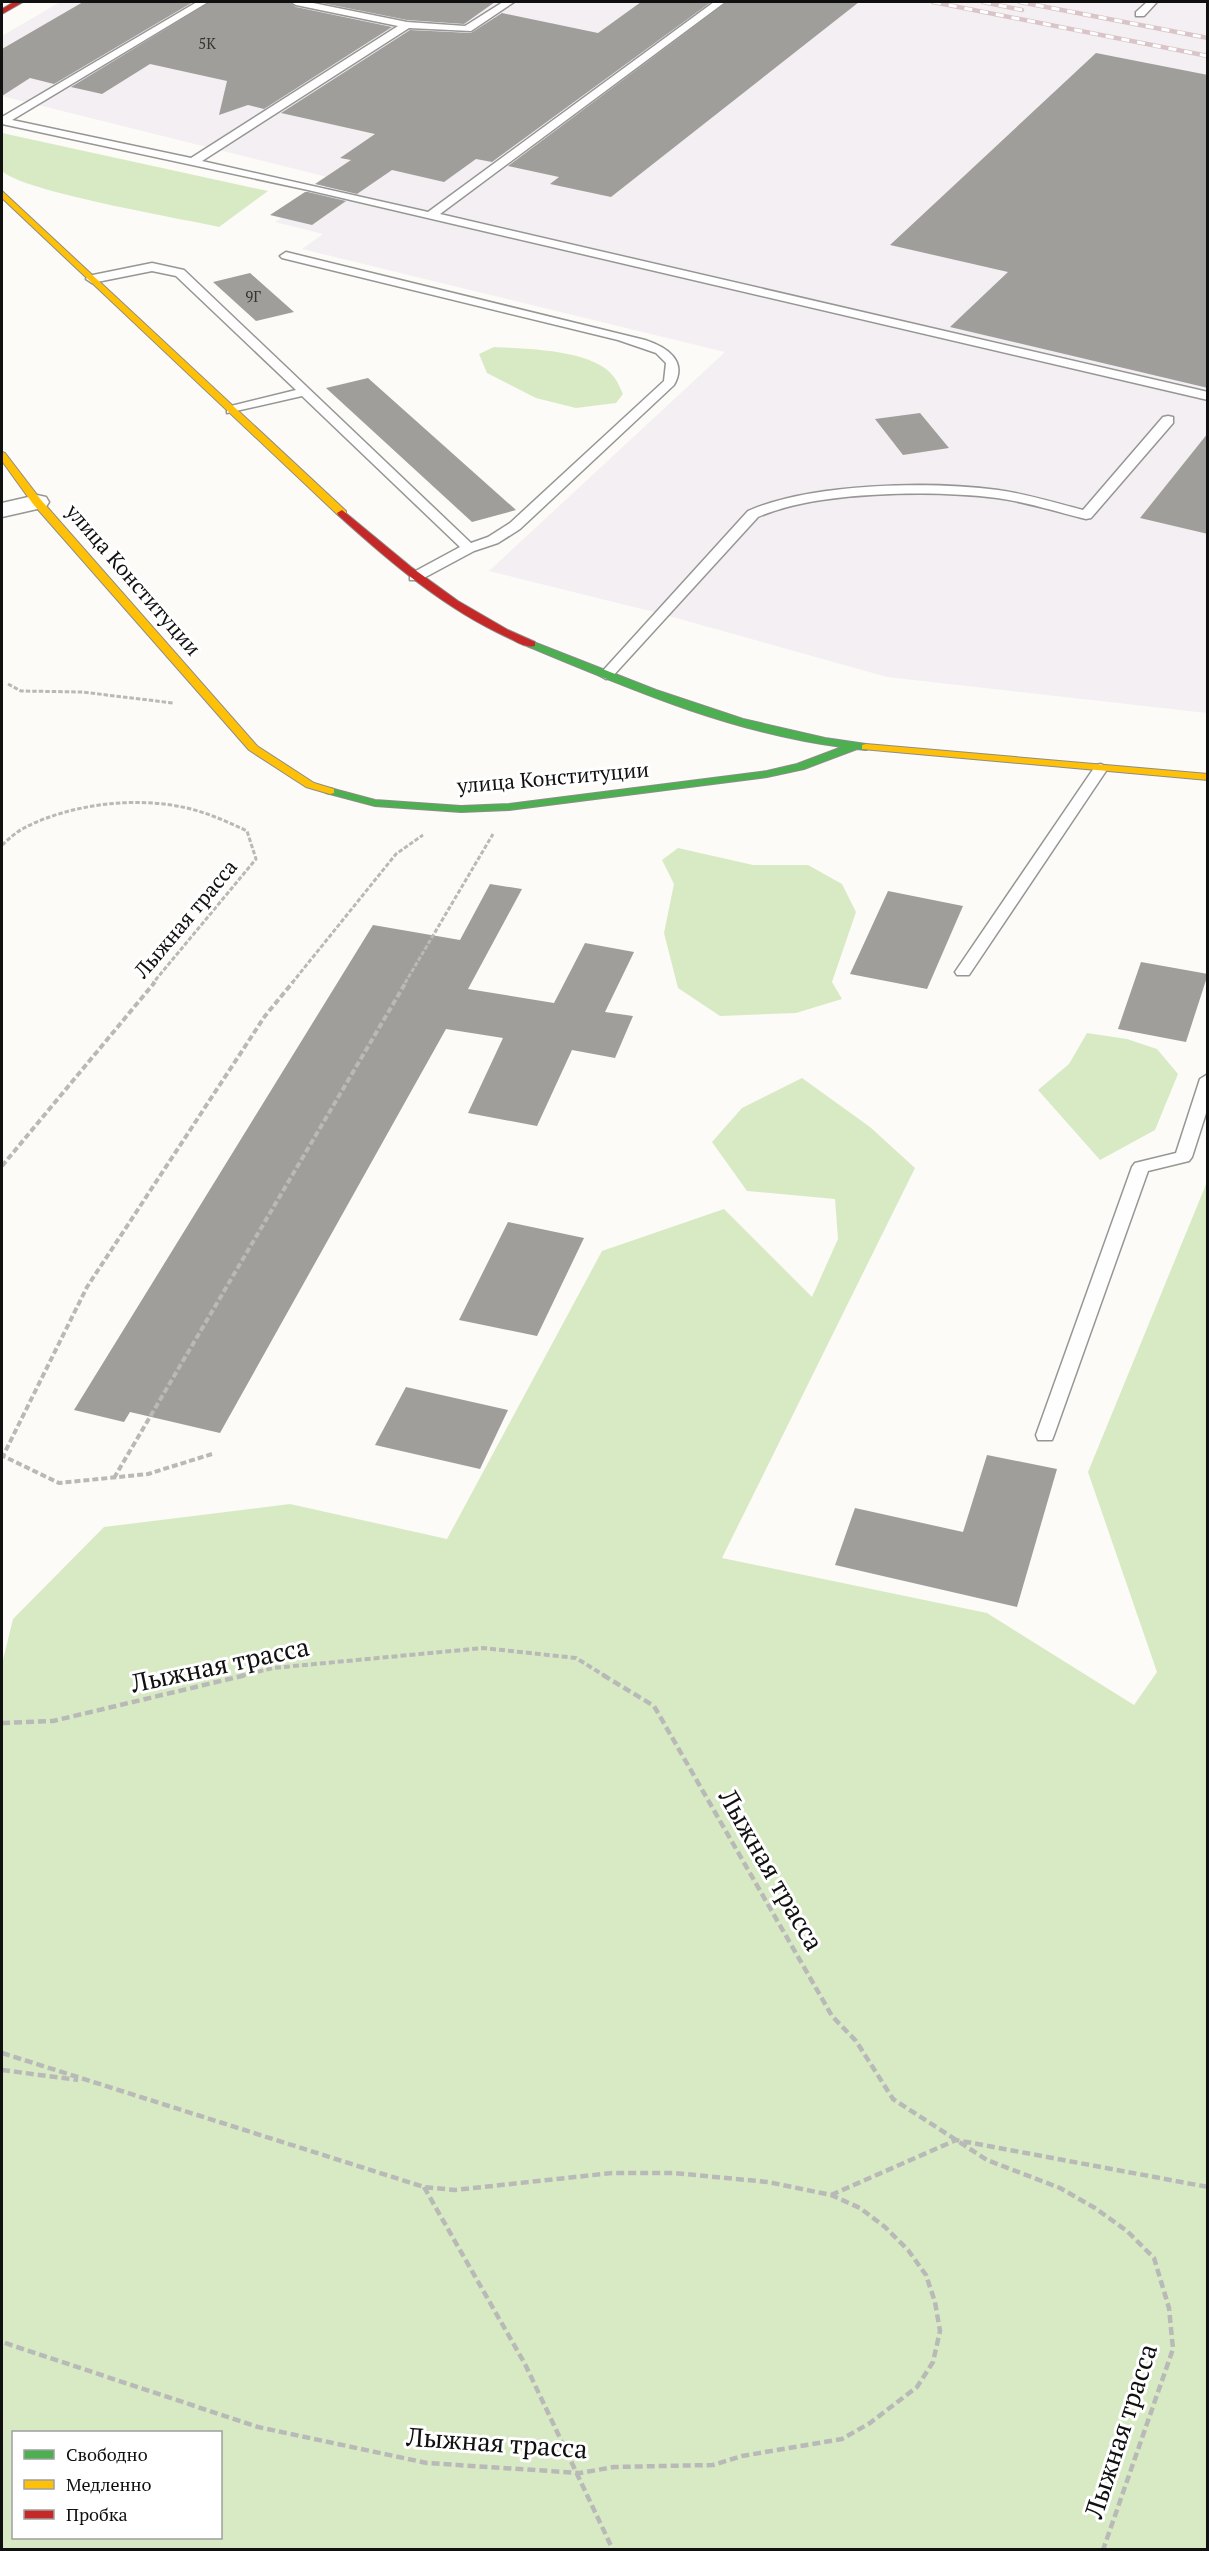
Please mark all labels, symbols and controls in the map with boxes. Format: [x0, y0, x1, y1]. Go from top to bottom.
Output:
house number: 5К [198, 33, 216, 53]
house number: 9Г [245, 286, 261, 306]
street label: улица Конституции [59, 497, 208, 661]
street label: улица Конституции [455, 755, 650, 799]
street label: Лыжная трасса [127, 853, 243, 984]
street label: Лыжная трасса [127, 1629, 312, 1700]
street label: Лыжная трасса [711, 1782, 832, 1956]
street label: Лыжная трасса [1076, 2339, 1164, 2523]
street label: Лыжная трасса [404, 2419, 589, 2465]
legend [12, 2431, 222, 2539]
text: Свободно [66, 2442, 148, 2466]
text: Медленно [66, 2472, 152, 2496]
text: Пробка [66, 2502, 128, 2526]

